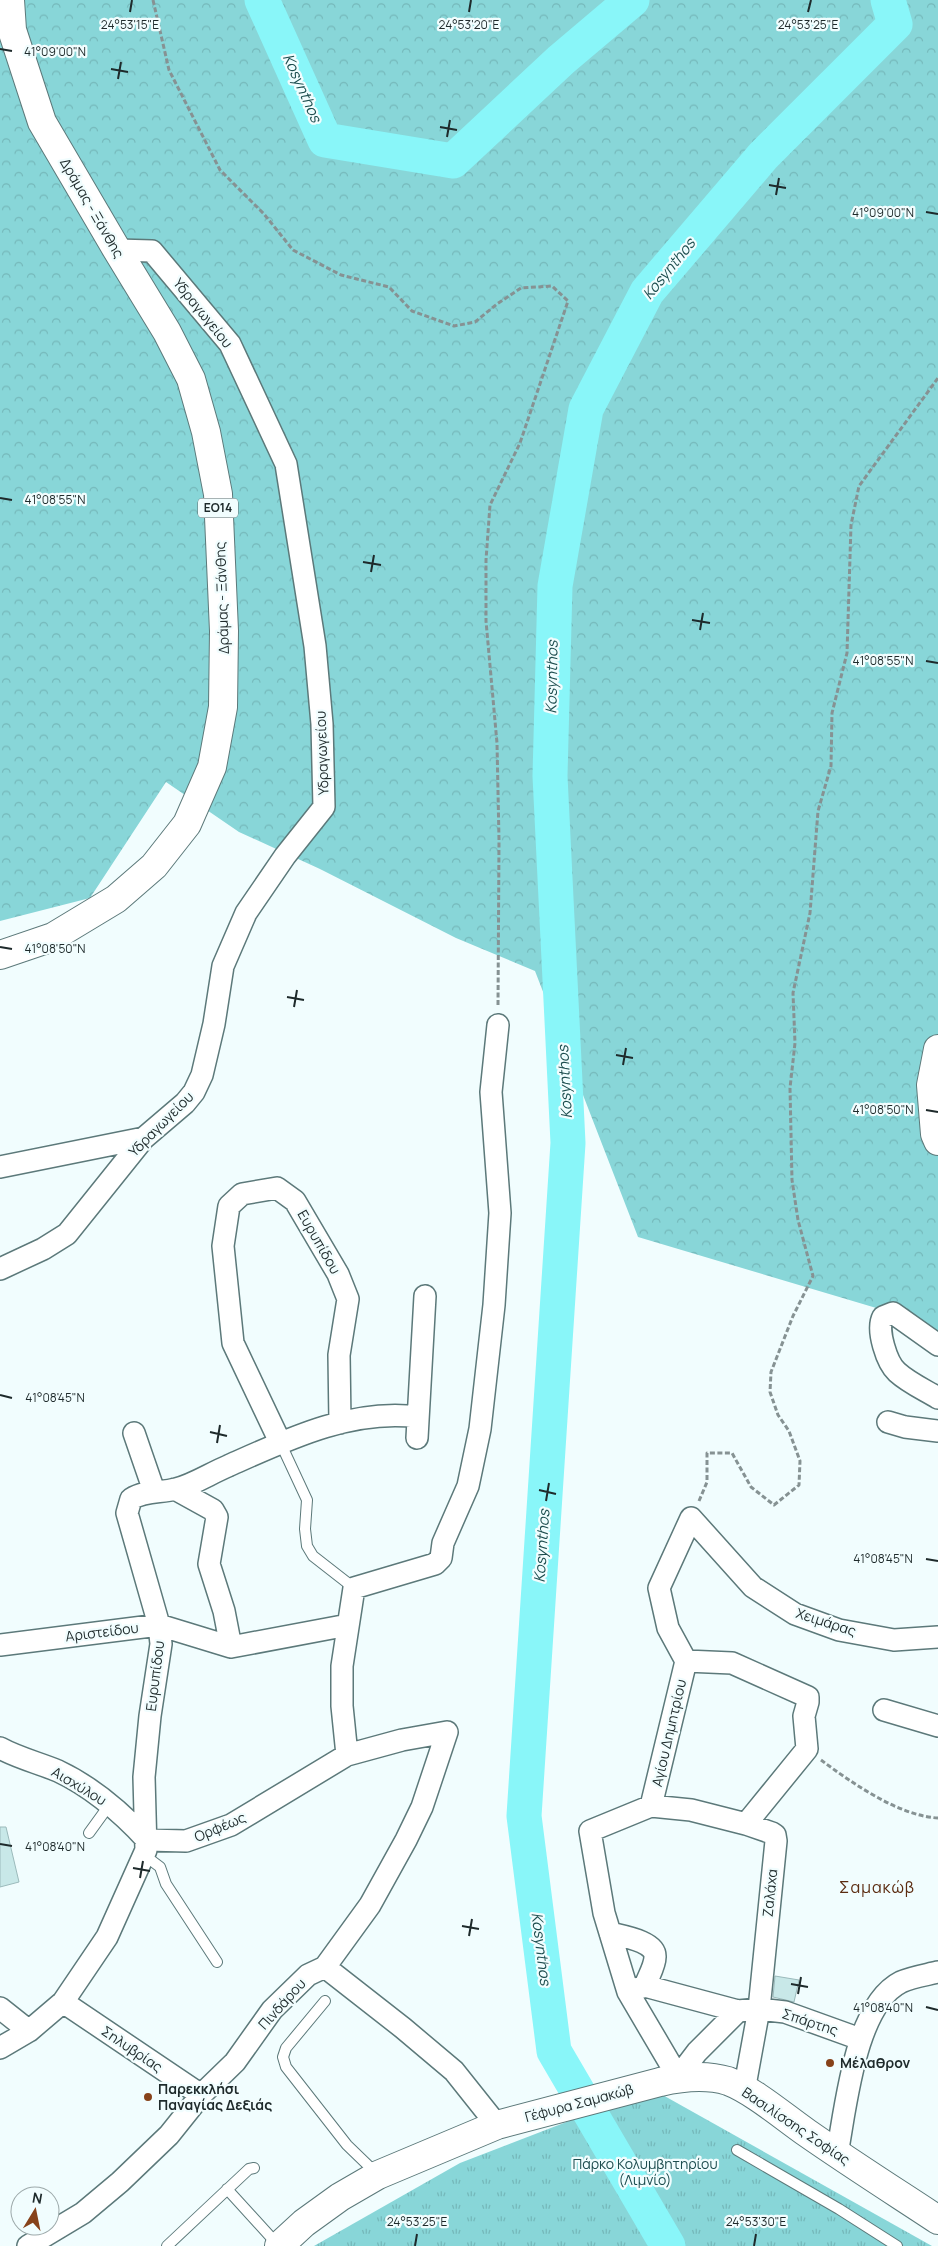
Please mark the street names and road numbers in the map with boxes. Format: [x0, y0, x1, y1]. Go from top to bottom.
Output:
street label: Δράμας - Ξάνθης [56, 154, 129, 261]
street label: Υδραγωγείου [169, 274, 237, 351]
road number: ΕΟ14 [198, 498, 238, 518]
street label: Δράμας - Ξάνθης [210, 541, 233, 655]
street label: Υδραγωγείου [311, 710, 332, 796]
street label: Υδραγωγείου [124, 1087, 197, 1160]
street label: Ευρυπίδου [293, 1206, 345, 1277]
street label: Χειμάρας [794, 1603, 859, 1640]
street label: Αριστείδου [64, 1618, 140, 1645]
street label: Ευρυπίδου [141, 1640, 168, 1712]
street label: Αγίου Δημητρίου [647, 1677, 690, 1789]
street label: Αισχύλου [48, 1762, 110, 1809]
street label: Ορφέως [191, 1807, 249, 1846]
street label: Ζαλάχα [758, 1868, 781, 1918]
street label: Πινδάρου [254, 1974, 310, 2033]
street label: Σπάρτης [780, 2004, 841, 2040]
street label: Σηλυβρίας [98, 2021, 167, 2076]
street label: Γέφυρα Σαμακώβ [523, 2079, 635, 2126]
street label: Βασιλίσσης Σοφίας [738, 2082, 854, 2169]

